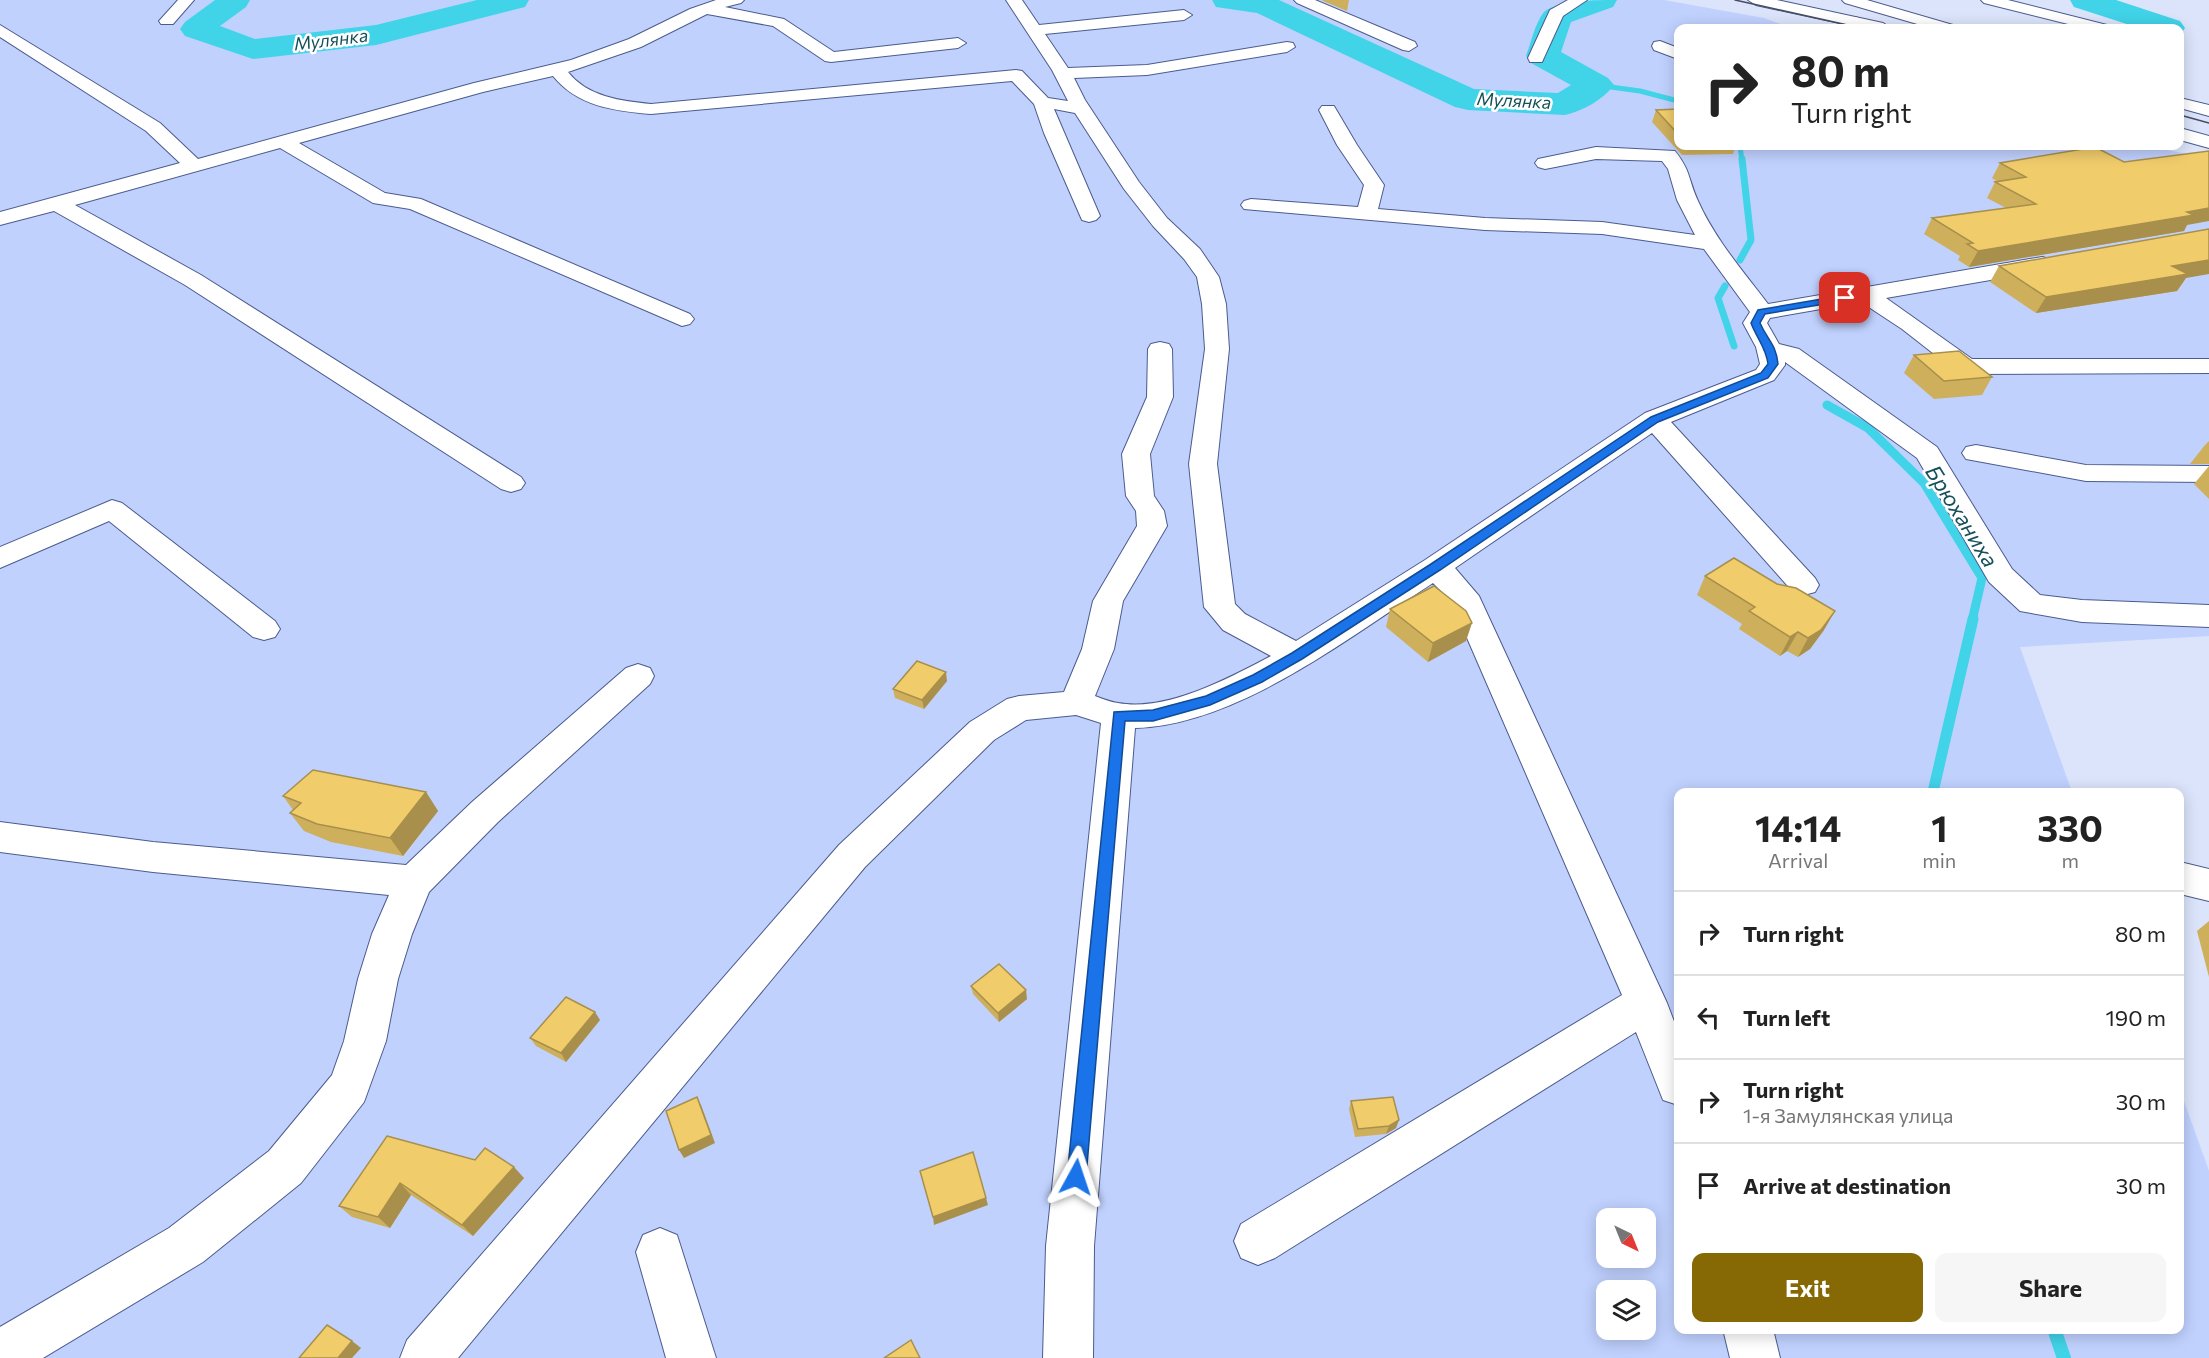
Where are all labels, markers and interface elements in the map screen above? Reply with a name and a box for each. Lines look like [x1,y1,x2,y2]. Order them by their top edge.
water label: Мулянка [293,24,369,54]
text: 80 m [1791,44,1890,96]
icon: right [1692,48,1770,126]
water label: Мулянка [1476,87,1552,113]
text: Turn right [1791,96,1911,129]
pin [1819,272,1870,323]
icon: arrive [1828,281,1861,314]
water label: Брюханиха [1920,460,2004,572]
text: 14:14 [1755,805,1841,849]
text: 1 [1931,805,1947,849]
text: 330 [2037,805,2103,849]
text: Arrival [1768,848,1828,872]
text: min [1922,848,1956,872]
text: m [2061,848,2079,872]
icon: right [1692,917,1725,950]
text: Turn right [1743,920,1844,947]
text: 80 m [2115,920,2166,947]
icon: left [1692,1001,1725,1034]
text: Turn left [1743,1004,1830,1031]
text: 190 m [2105,1004,2166,1031]
text: Turn right [1743,1076,1844,1103]
icon: right [1692,1085,1725,1118]
text: 30 m [2116,1088,2166,1115]
text: 1-я Замулянская улица [1743,1103,1953,1127]
position arrow [1044,1145,1108,1209]
icon: arrive [1692,1169,1725,1202]
text: Arrive at destination [1743,1172,1951,1199]
text: 30 m [2116,1172,2166,1199]
north arrow [1596,1208,1656,1268]
map controls [1596,1208,1656,1340]
button: Exit [1692,1253,1923,1322]
button: Share [1935,1253,2166,1322]
button: layers [1596,1280,1656,1340]

